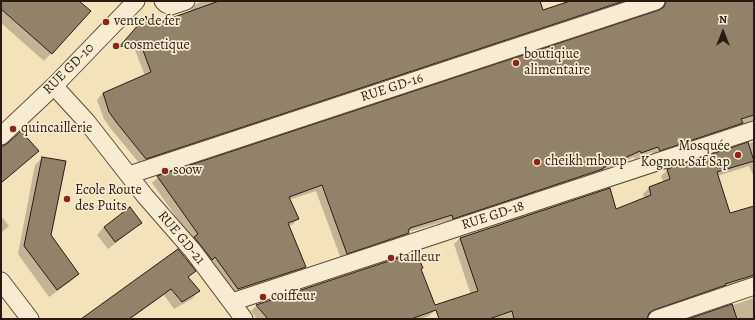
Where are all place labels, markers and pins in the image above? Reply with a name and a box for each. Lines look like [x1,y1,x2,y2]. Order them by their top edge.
place label: vente de fer [114,14,180,30]
marker: vente de fer [101,17,111,27]
place label: cosmetique [124,38,190,54]
marker: cosmetique [111,41,121,51]
place label: boutiqiue alimentaire [524,47,590,80]
marker: boutiqiue alimentaire [511,58,521,68]
place label: quincaillerie [21,121,92,137]
marker: quincaillerie [8,124,18,134]
place label: Mosquée Kognou Saf Sap [641,139,730,172]
marker: Mosquée Kognou Saf Sap [733,150,743,160]
place label: cheikh mboup [545,154,627,170]
marker: cheikh mboup [532,157,542,167]
place label: soow [173,163,202,179]
marker: soow [160,166,170,176]
place label: Ecole Route des Puits [75,183,142,216]
marker: Ecole Route des Puits [62,194,72,204]
place label: tailleur [399,250,440,266]
marker: tailleur [386,253,396,263]
place label: coiffeur [271,289,315,305]
marker: coiffeur [258,292,268,302]

